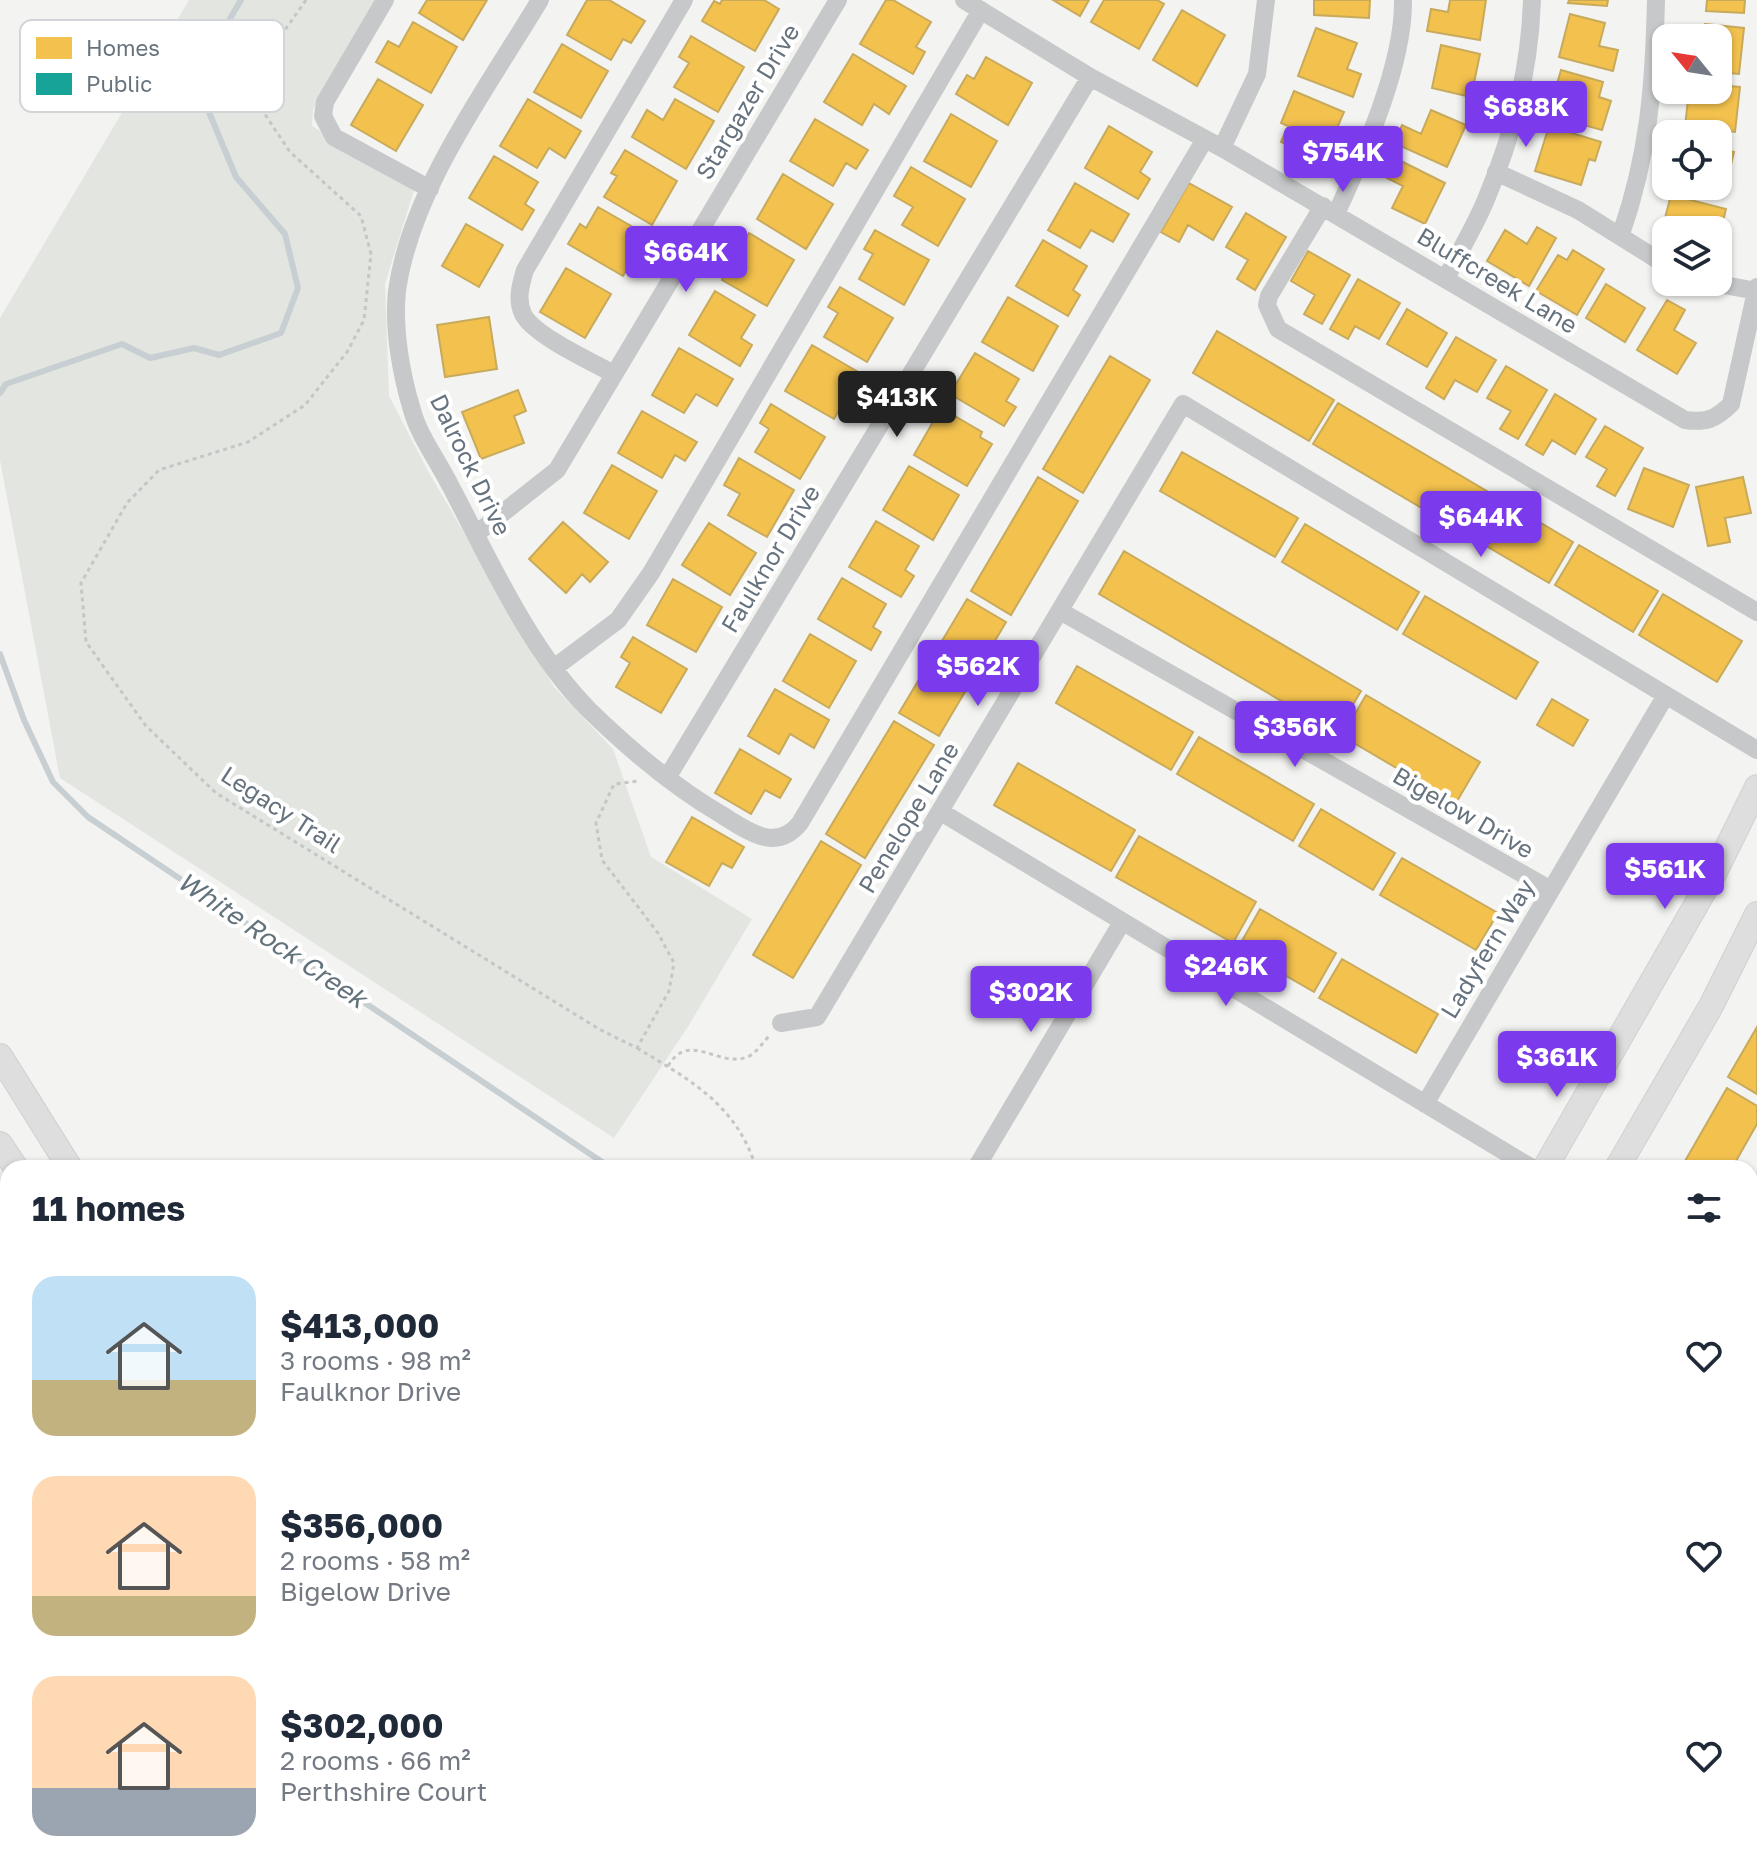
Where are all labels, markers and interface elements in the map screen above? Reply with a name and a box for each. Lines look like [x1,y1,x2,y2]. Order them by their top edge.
street label: Stargazer Drive [689,18,805,184]
legend [20,20,284,112]
north arrow [1652,24,1732,104]
map controls [1652,24,1732,296]
text: Homes [86,34,160,61]
text: Public [86,70,152,97]
pin: $688K [1470,81,1582,149]
text: $688K [1483,91,1569,122]
button: locate [1652,120,1732,200]
pin: $754K [1287,126,1399,194]
text: $754K [1302,136,1384,167]
button: layers [1652,216,1732,296]
street label: Bluffcreek Lane [1412,221,1583,339]
pin: $664K [630,226,742,294]
text: $664K [643,236,729,267]
pin: $413K [841,371,953,439]
text: $413K [856,381,938,412]
street label: Dalrock Drive [425,389,518,540]
street label: Faulknor Drive [714,479,825,637]
pin: $644K [1425,491,1537,559]
text: $644K [1438,501,1524,532]
pin: $562K [922,640,1034,708]
text: $562K [936,650,1020,681]
pin: $356K [1239,701,1351,769]
text: $356K [1253,711,1337,742]
street label: Penelope Lane [851,737,964,898]
street label: Legacy Trail [216,759,347,858]
street label: Bigelow Drive [1388,760,1539,864]
pin: $561K [1609,843,1721,911]
text: $561K [1624,853,1706,884]
water label: White Rock Creek [172,865,374,1015]
street label: Ladyfern Way [1434,873,1540,1023]
pin: $246K [1170,940,1282,1008]
text: $246K [1184,950,1268,981]
pin: $302K [975,966,1087,1034]
text: $302K [989,976,1073,1007]
pin: $361K [1501,1031,1613,1099]
text: $361K [1516,1041,1598,1072]
icon: filters [1682,1186,1726,1230]
text: 11 homes [32,1188,185,1228]
text: $413,000 [280,1305,439,1345]
icon: home [96,1308,192,1404]
icon: heart [1682,1334,1726,1378]
text: 3 rooms · 98 m² [280,1345,471,1376]
text: Faulknor Drive [280,1376,461,1407]
text: $356,000 [280,1505,443,1545]
icon: home [96,1508,192,1604]
icon: heart [1682,1534,1726,1578]
text: 2 rooms · 58 m² [280,1545,470,1576]
text: Bigelow Drive [280,1576,451,1607]
text: $302,000 [280,1705,444,1745]
icon: home [96,1708,192,1804]
icon: heart [1682,1734,1726,1778]
text: 2 rooms · 66 m² [280,1745,471,1776]
text: Perthshire Court [280,1776,487,1807]

